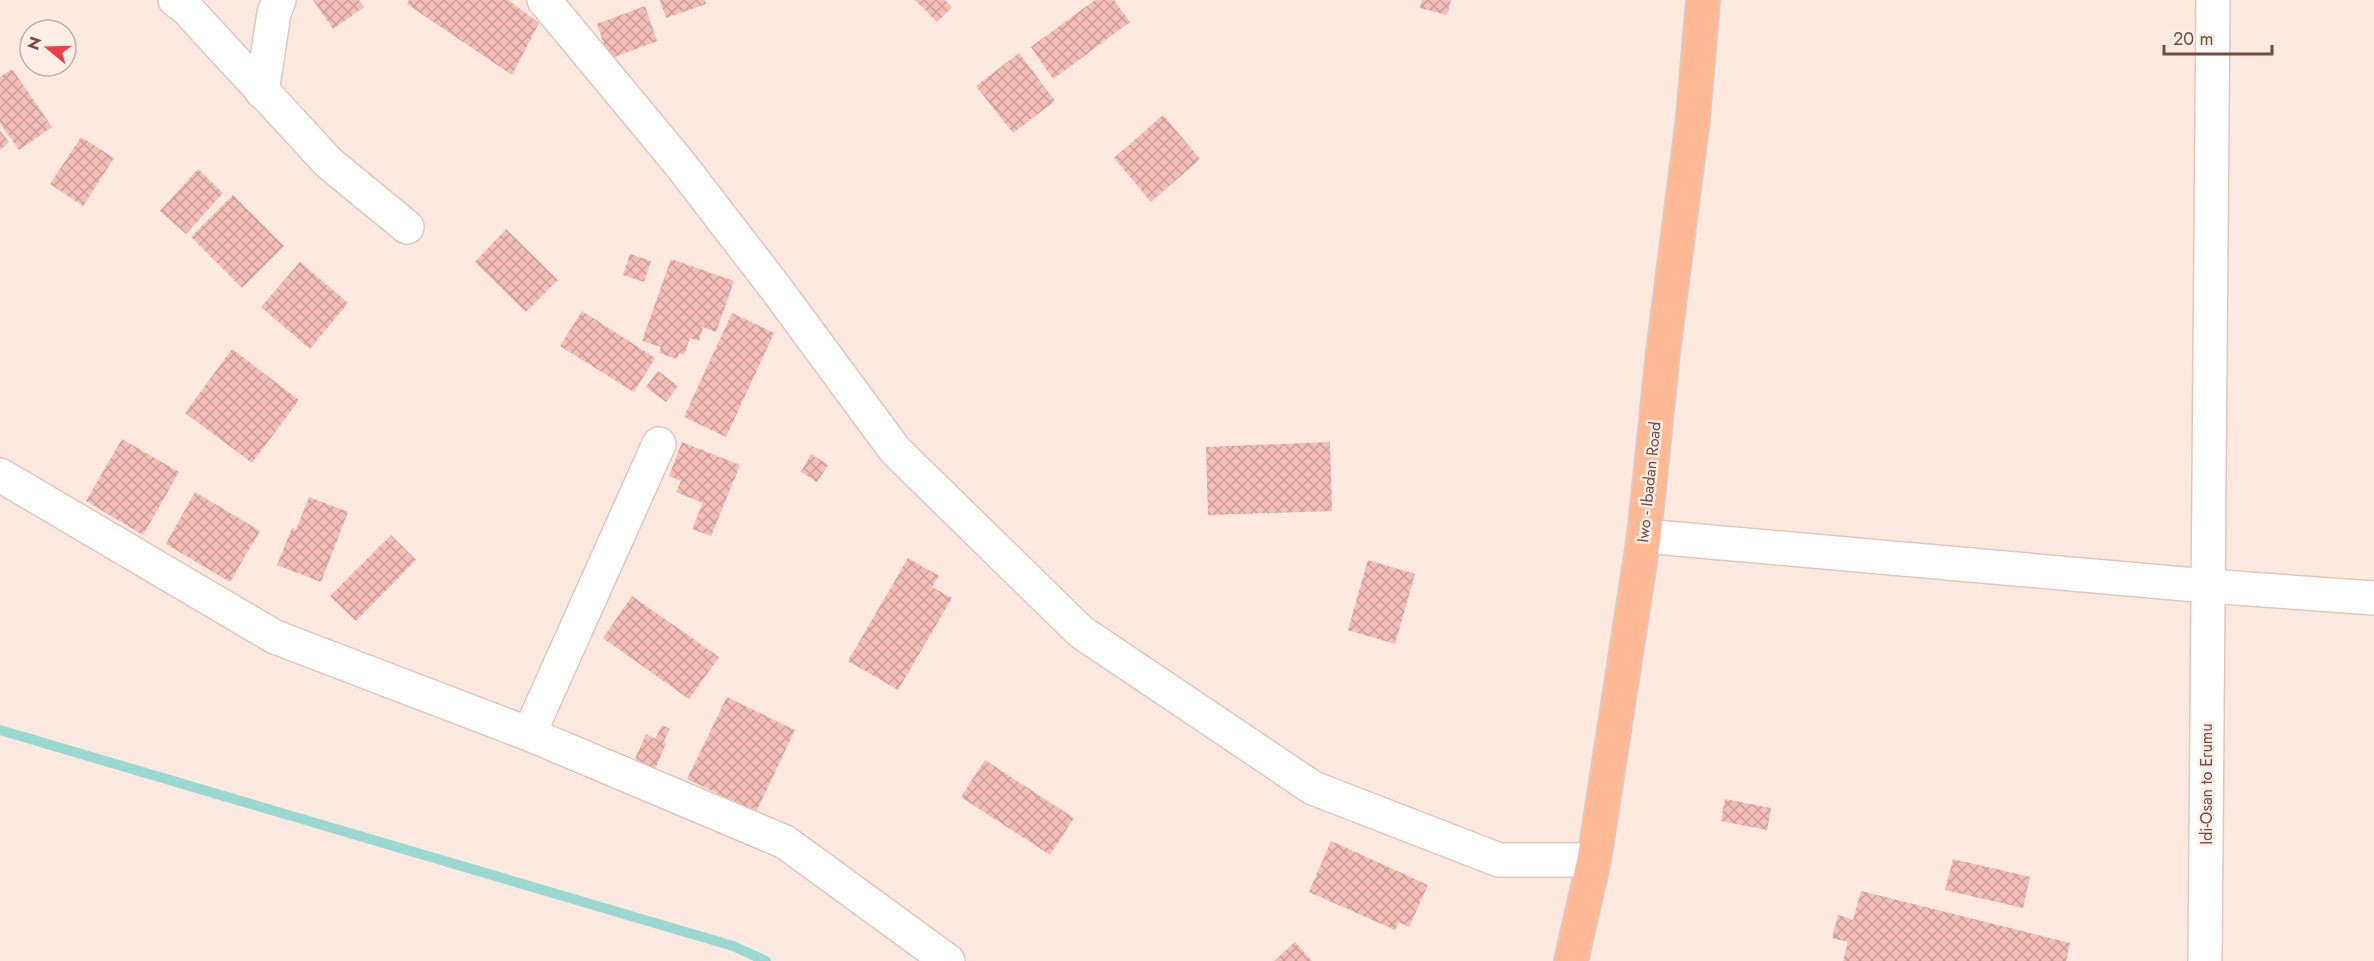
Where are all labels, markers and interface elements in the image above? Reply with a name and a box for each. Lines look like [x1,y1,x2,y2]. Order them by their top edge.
north arrow [18,18,78,78]
scale bar [2164,18,2272,56]
text: 20 m [2173,26,2213,52]
text: N [21,34,47,53]
street label: Iwo - Ibadan Road [1631,420,1667,544]
street label: Idi-Osan to Erumu [2195,723,2218,845]

